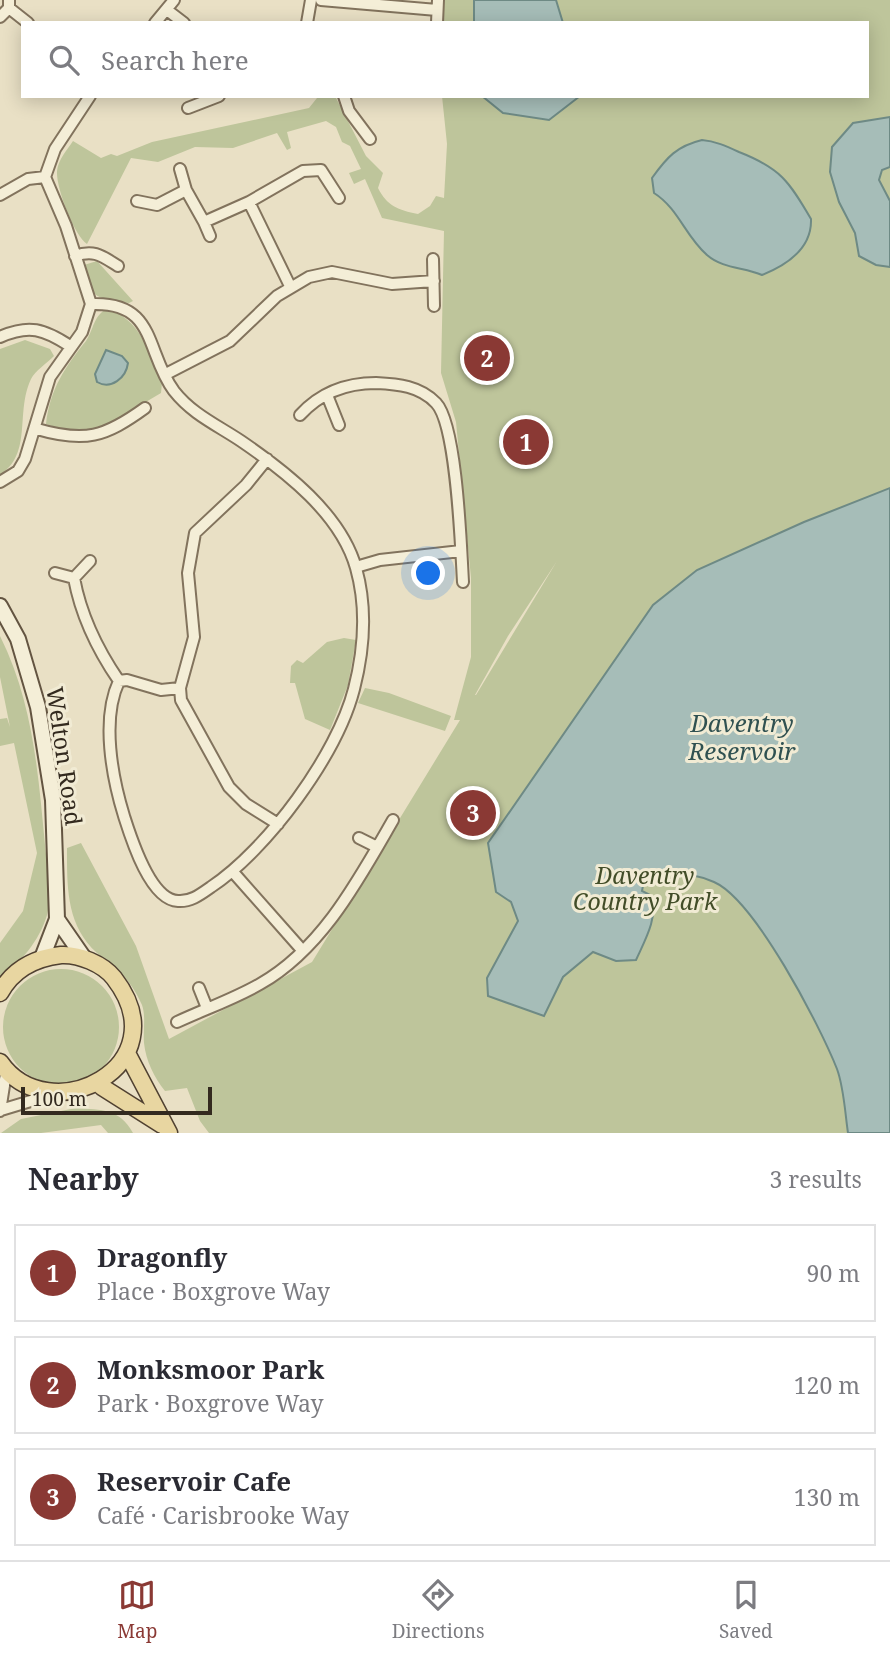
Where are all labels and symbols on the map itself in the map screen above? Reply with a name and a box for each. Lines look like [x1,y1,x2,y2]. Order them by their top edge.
pin: 2 [464,332,510,384]
pin: 1 [503,416,549,468]
your location [411,556,445,590]
street label: Welton Road [39,685,91,827]
water label: Daventry Reservoir [687,706,796,767]
pin: 3 [450,787,496,839]
park label: Daventry Country Park [573,859,718,917]
scale bar [21,1084,212,1116]

